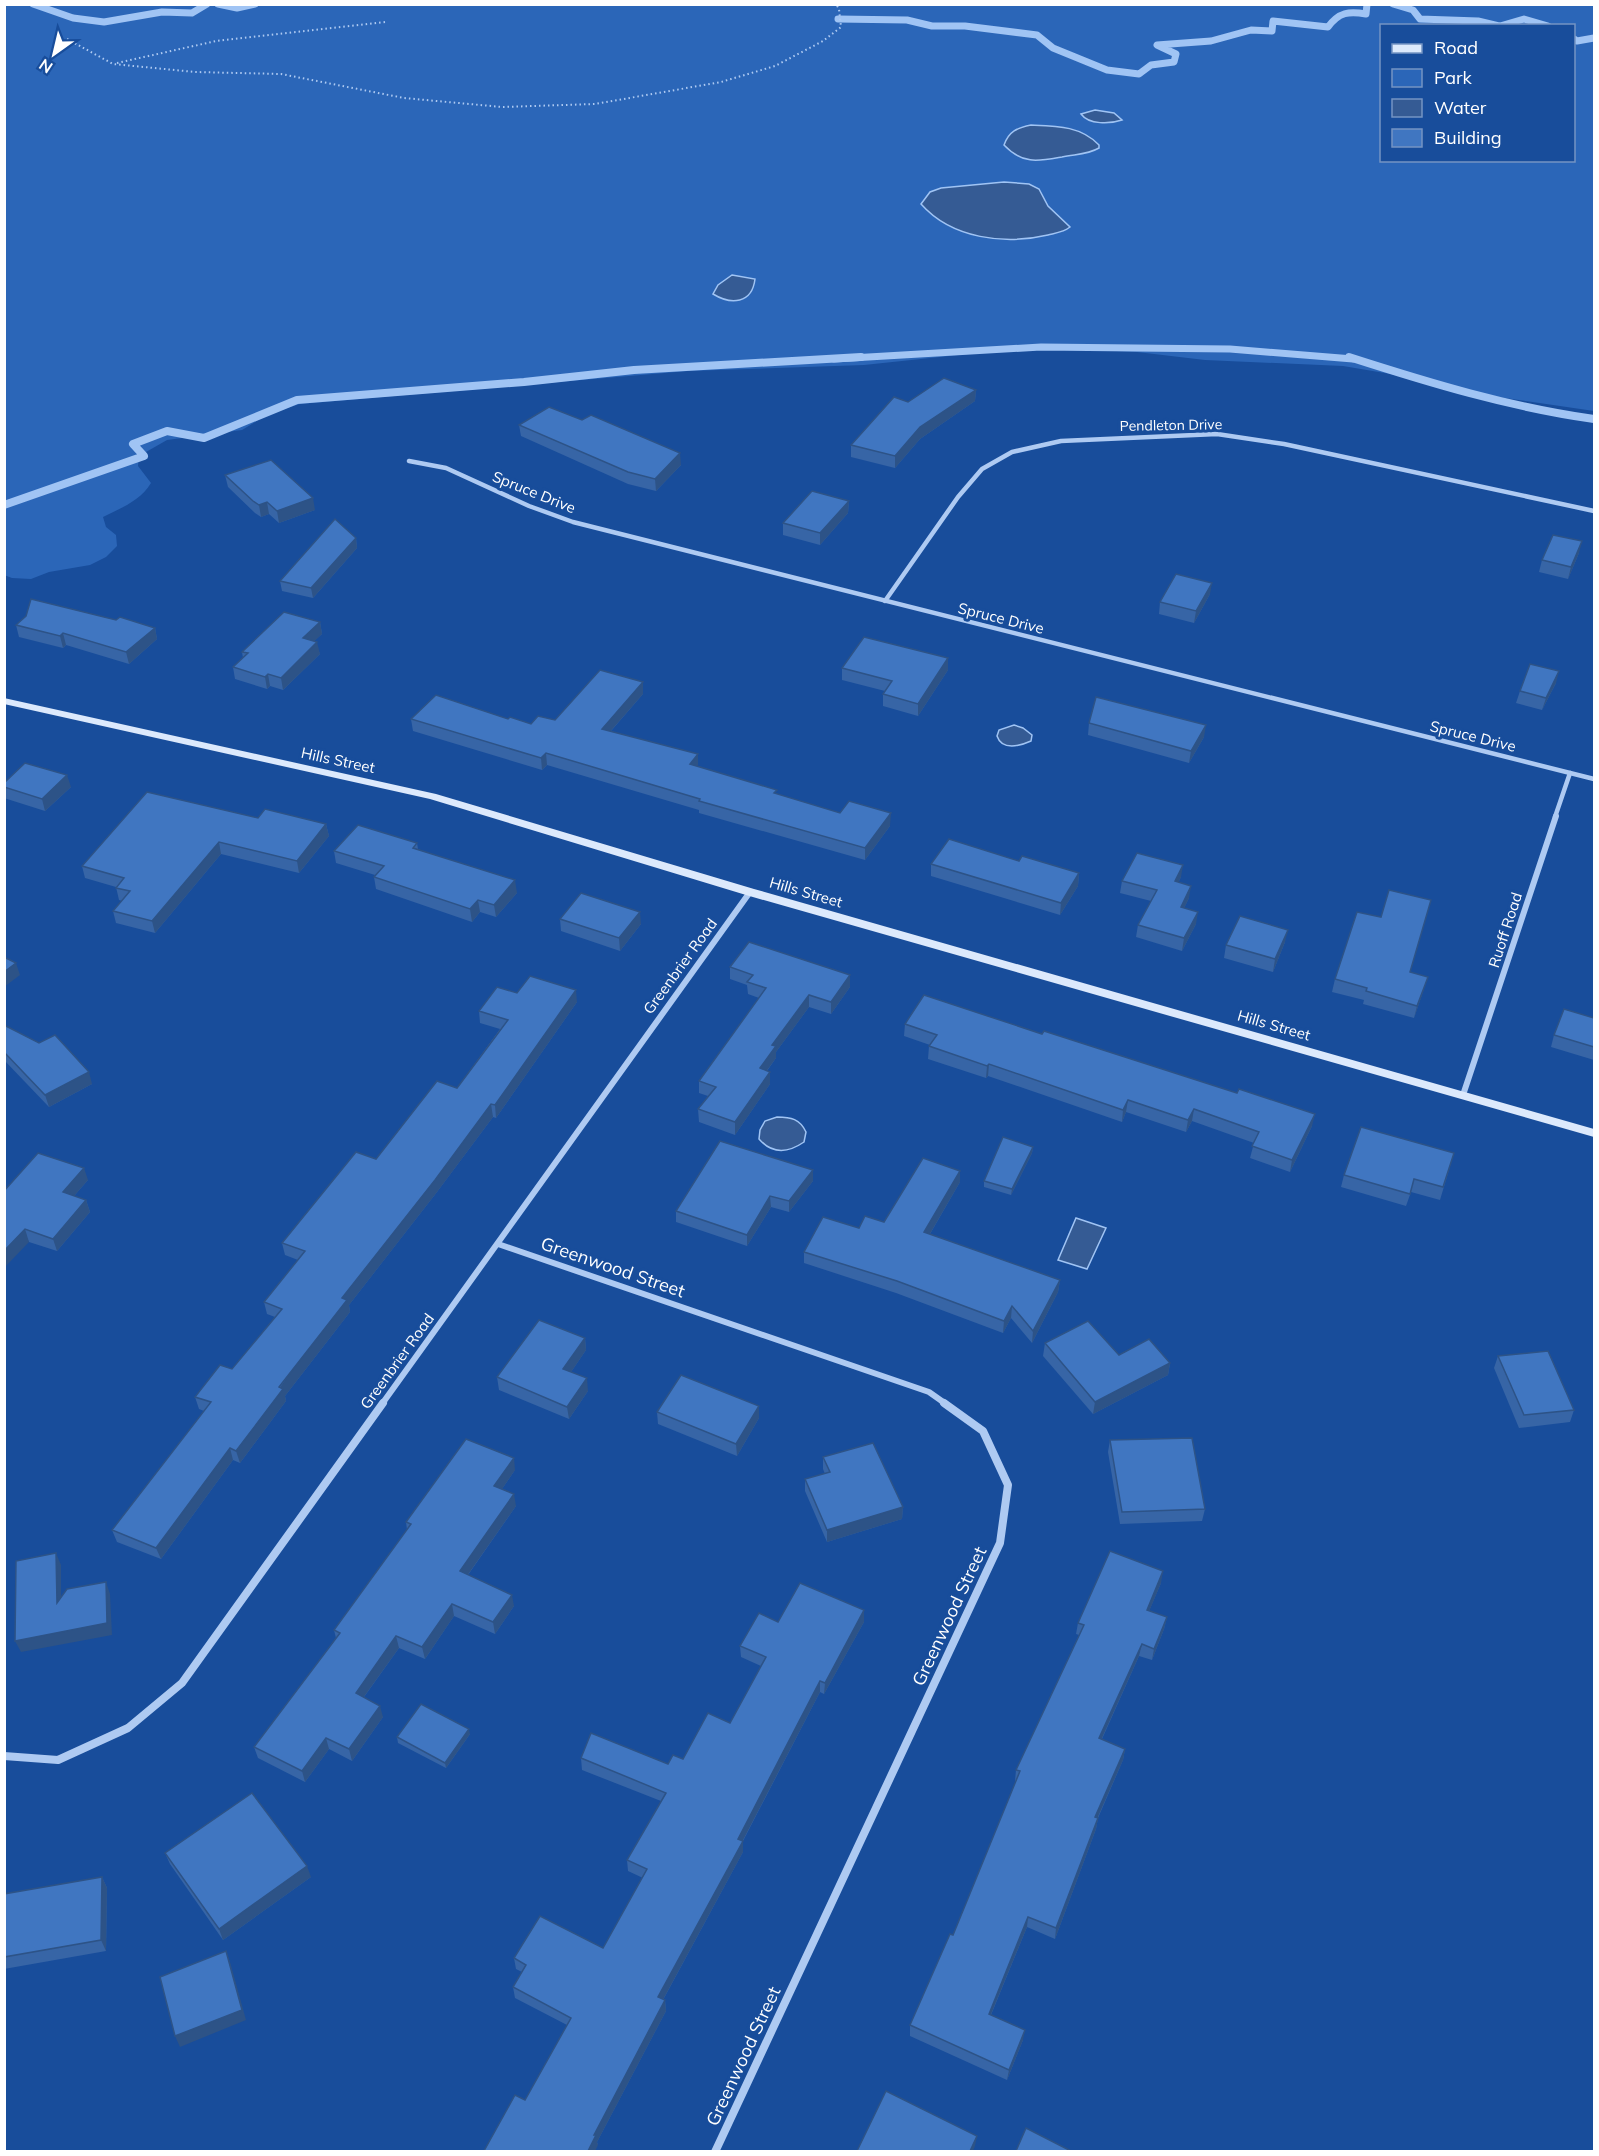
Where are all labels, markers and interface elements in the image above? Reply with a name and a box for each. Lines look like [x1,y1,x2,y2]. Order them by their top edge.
north arrow [24,24,84,84]
legend [1380,24,1575,162]
text: Road [1434,36,1478,59]
text: N [35,55,56,78]
text: Park [1434,66,1473,89]
text: Water [1434,96,1487,119]
text: Building [1434,126,1502,149]
street label: Pendleton Drive [1120,415,1222,435]
street label: Spruce Drive [490,467,578,517]
street label: Spruce Drive [956,598,1046,638]
street label: Spruce Drive [1428,716,1518,756]
street label: Hills Street [299,743,377,777]
street label: Hills Street [767,873,845,911]
street label: Ruoff Road [1484,890,1526,970]
street label: Greenbrier Road [639,914,721,1018]
street label: Hills Street [1235,1006,1313,1044]
street label: Greenwood Street [538,1232,688,1302]
street label: Greenbrier Road [356,1309,438,1413]
street label: Greenwood Street [907,1543,991,1689]
street label: Greenwood Street [701,1983,785,2129]

